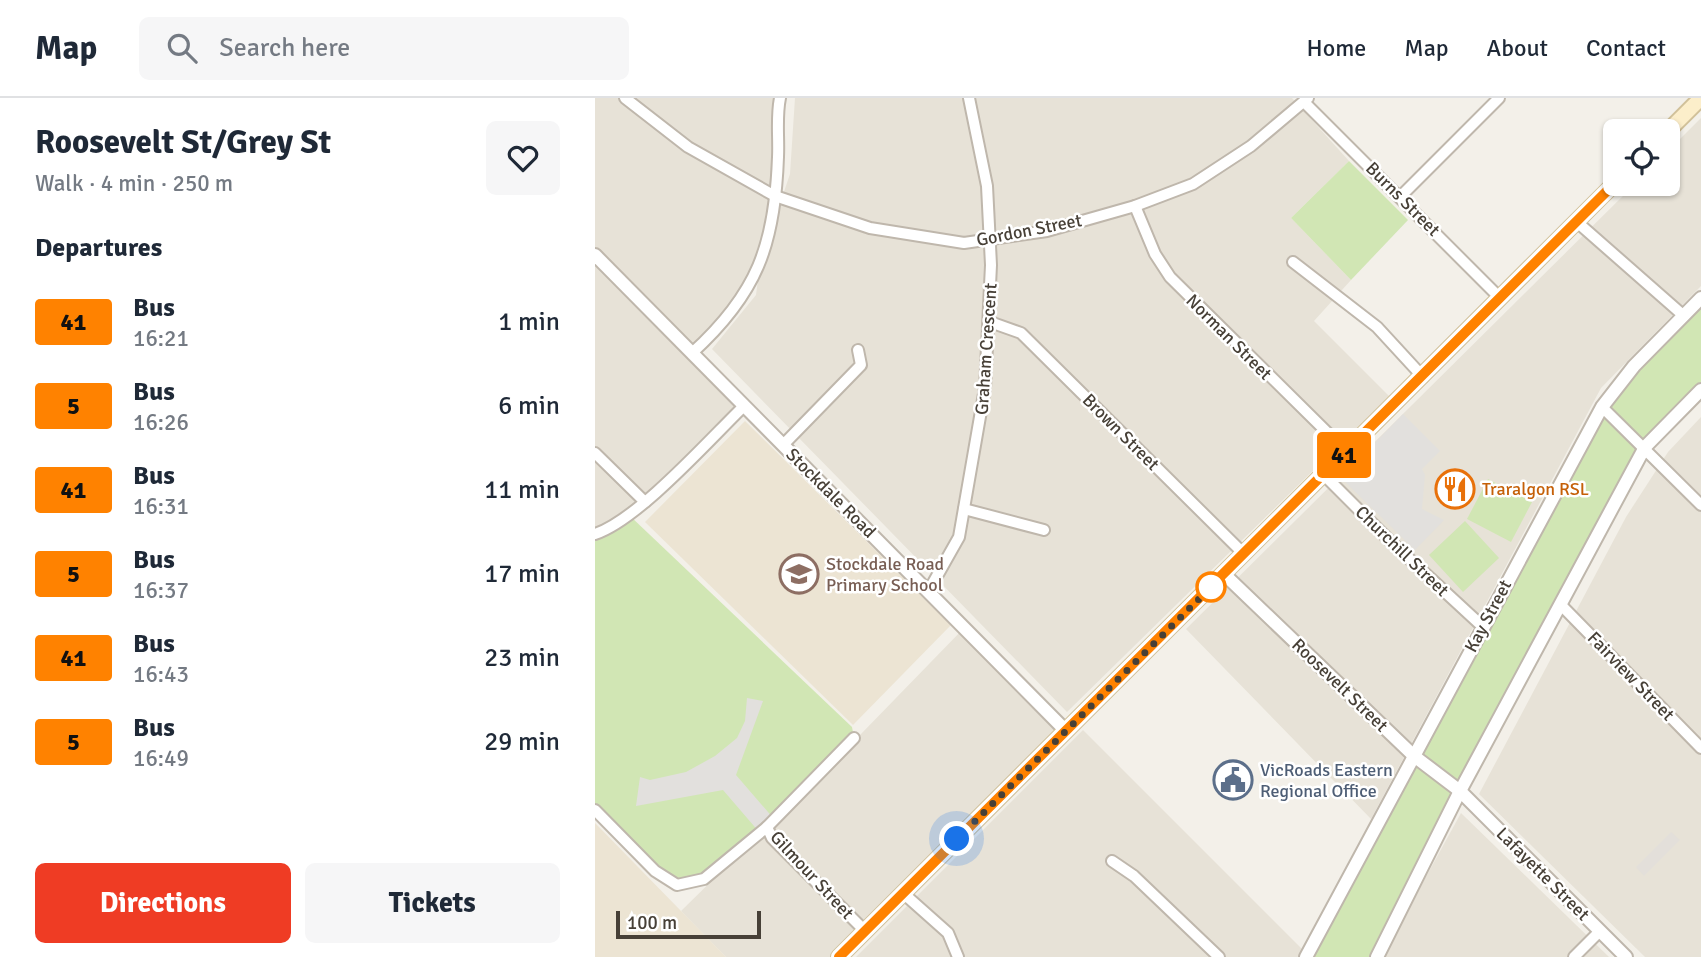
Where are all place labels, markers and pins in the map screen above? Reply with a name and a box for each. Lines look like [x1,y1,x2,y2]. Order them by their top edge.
restaurant icon: Traralgon RSL [1434,468,1476,510]
place label: Traralgon RSL [1482,478,1589,500]
school or university icon: Stockdale Road Primary School [778,553,820,595]
place label: Stockdale Road Primary School [826,553,944,596]
unlabelled marker [1196,572,1226,602]
public building icon: VicRoads Eastern Regional Office [1212,759,1254,801]
place label: VicRoads Eastern Regional Office [1260,759,1393,802]

